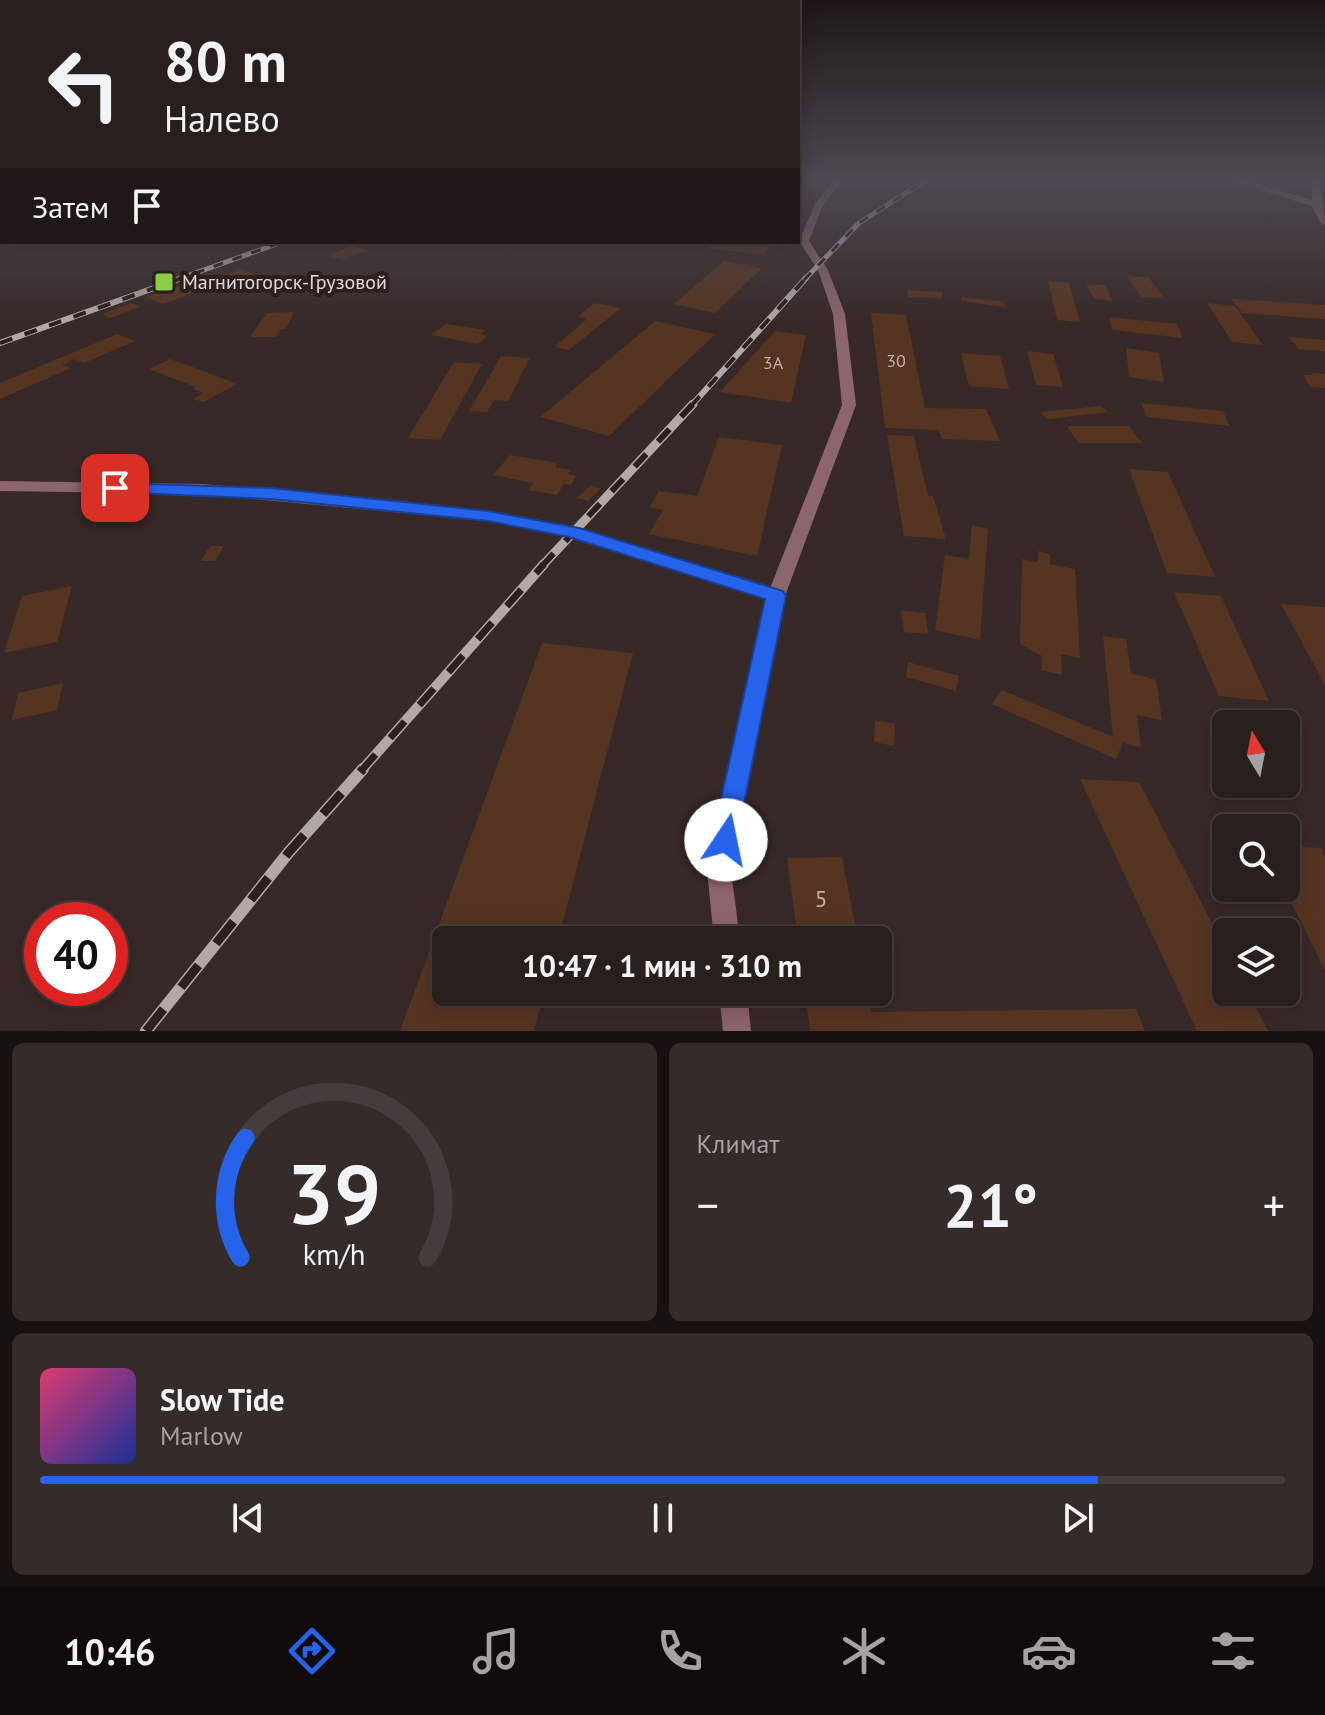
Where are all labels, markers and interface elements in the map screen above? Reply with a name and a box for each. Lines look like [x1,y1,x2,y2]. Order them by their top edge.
text: 80 m [164,25,287,97]
icon: left [32,32,136,136]
text: Налево [164,95,280,142]
icon: arrive [125,184,169,228]
text: Затем [32,187,109,226]
place label: Магнитогорск-Грузовой [182,269,387,295]
marker: Магнитогорск-Грузовой [153,271,175,293]
house number: 30 [886,349,906,372]
house number: 3А [763,351,784,374]
pin [81,454,149,522]
icon: arrive [93,466,137,510]
north arrow [1212,710,1300,798]
map controls [1212,710,1300,1006]
position arrow [684,798,768,882]
button: search [1212,814,1300,902]
house number: 5 [814,883,828,914]
speed limit sign: 40 [24,902,128,1006]
button: layers [1212,918,1300,1006]
text: 10:47 · 1 мин · 310 m [522,946,802,985]
text: Климат [697,1127,780,1160]
text: 39 [287,1139,381,1247]
text: 21° [944,1166,1038,1244]
text: − [697,1176,719,1233]
text: + [1263,1176,1285,1233]
text: km/h [303,1236,366,1273]
text: Slow Tide [160,1380,285,1419]
text: Marlow [160,1419,243,1452]
icon: previous [226,1496,270,1540]
icon: pause [641,1496,685,1540]
icon: next [1056,1496,1100,1540]
icon: directions [284,1623,340,1679]
icon: music [468,1623,524,1679]
icon: phone [652,1623,708,1679]
icon: climate [836,1623,892,1679]
icon: car [1021,1623,1077,1679]
icon: filters [1205,1623,1261,1679]
text: 10:46 [64,1628,155,1675]

